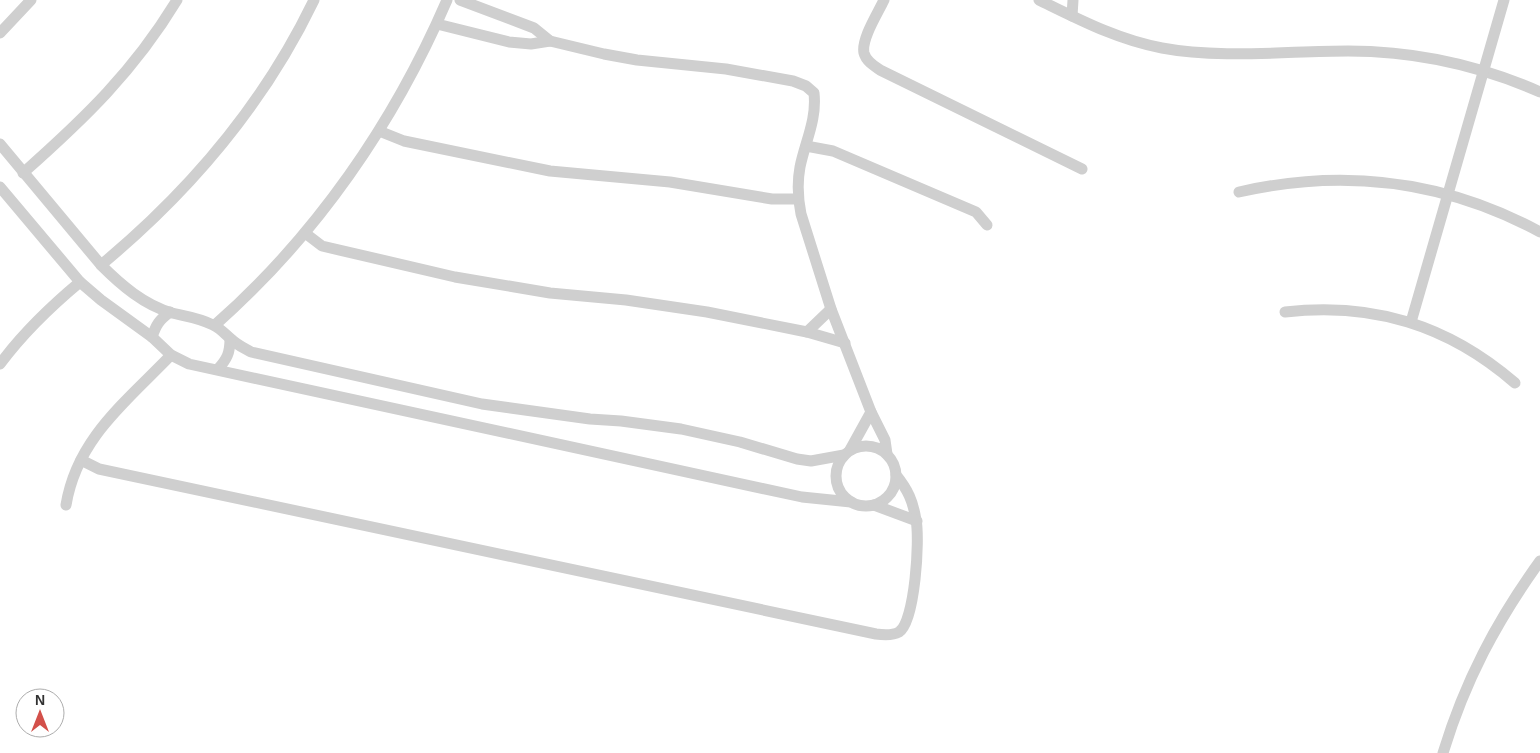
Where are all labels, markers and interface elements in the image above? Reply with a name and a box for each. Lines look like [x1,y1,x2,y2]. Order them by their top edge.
north arrow [15,688,65,738]
text: N [35,692,45,708]

